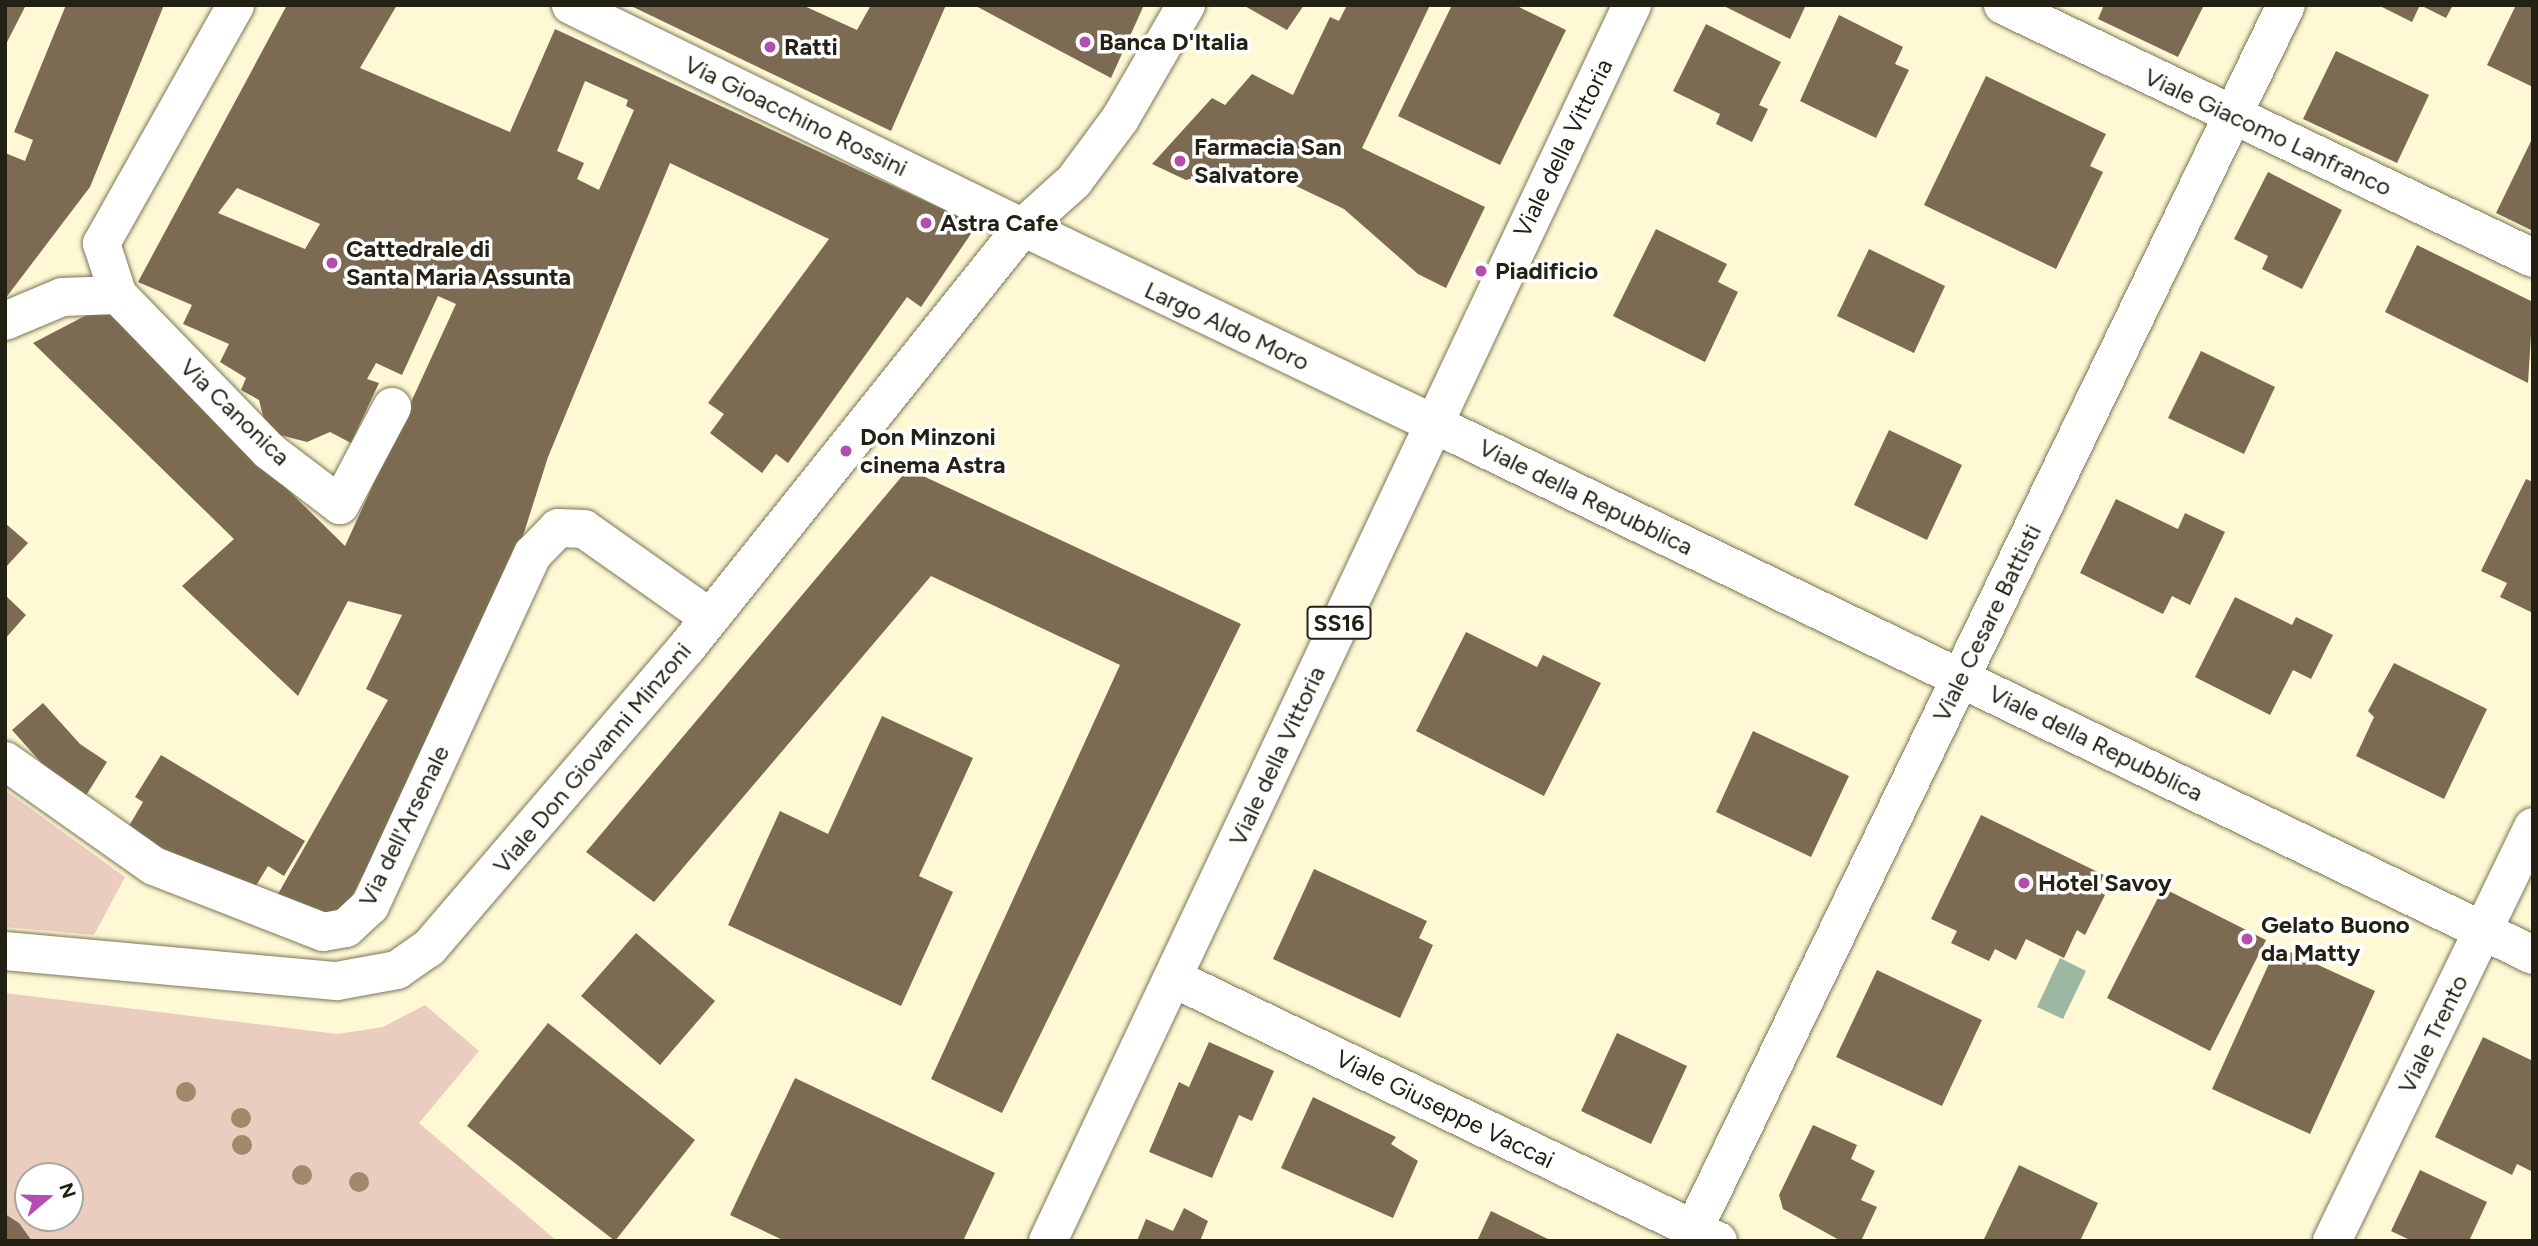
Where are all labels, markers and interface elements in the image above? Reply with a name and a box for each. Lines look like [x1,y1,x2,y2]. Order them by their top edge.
place label: Banca D'Italia [1099,28,1249,56]
place label: Ratti [784,33,838,61]
marker: Banca D'Italia [1077,34,1093,50]
marker: Ratti [762,39,778,55]
street label: Via Gioacchino Rossini [680,50,912,182]
street label: Viale della Vittoria [1507,54,1619,242]
street label: Viale Giacomo Lanfranco [2140,62,2396,202]
place label: Farmacia San Salvatore [1194,133,1342,189]
marker: Farmacia San Salvatore [1172,153,1188,169]
place label: Astra Cafe [940,209,1058,237]
marker: Astra Cafe [918,215,934,231]
place label: Cattedrale di Santa Maria Assunta [346,235,571,291]
marker: Cattedrale di Santa Maria Assunta [324,255,340,271]
place label: Piadificio [1495,257,1598,285]
marker: Piadificio [1473,263,1489,279]
street label: Largo Aldo Moro [1140,275,1314,377]
street label: Via Canonica [174,353,296,471]
place label: Don Minzoni cinema Astra [860,423,1006,479]
street label: Viale della Repubblica [1474,433,1698,561]
marker: Don Minzoni cinema Astra [838,443,854,459]
street label: Viale Cesare Battisti [1927,520,2047,726]
road number: SS16 [1306,604,1372,642]
street label: Viale Don Giovanni Minzoni [487,637,697,879]
street label: Viale della Vittoria [1223,662,1331,850]
street label: Viale della Repubblica [1984,679,2208,807]
street label: Via dell'Arsenale [353,741,455,911]
place label: Hotel Savoy [2038,869,2172,897]
marker: Hotel Savoy [2016,875,2032,891]
place label: Gelato Buono da Matty [2261,911,2410,967]
marker: Gelato Buono da Matty [2239,931,2255,947]
street label: Viale Trento [2392,970,2474,1098]
street label: Viale Giuseppe Vaccai [1331,1044,1559,1174]
north arrow [14,1162,84,1232]
text: N [54,1180,81,1201]

